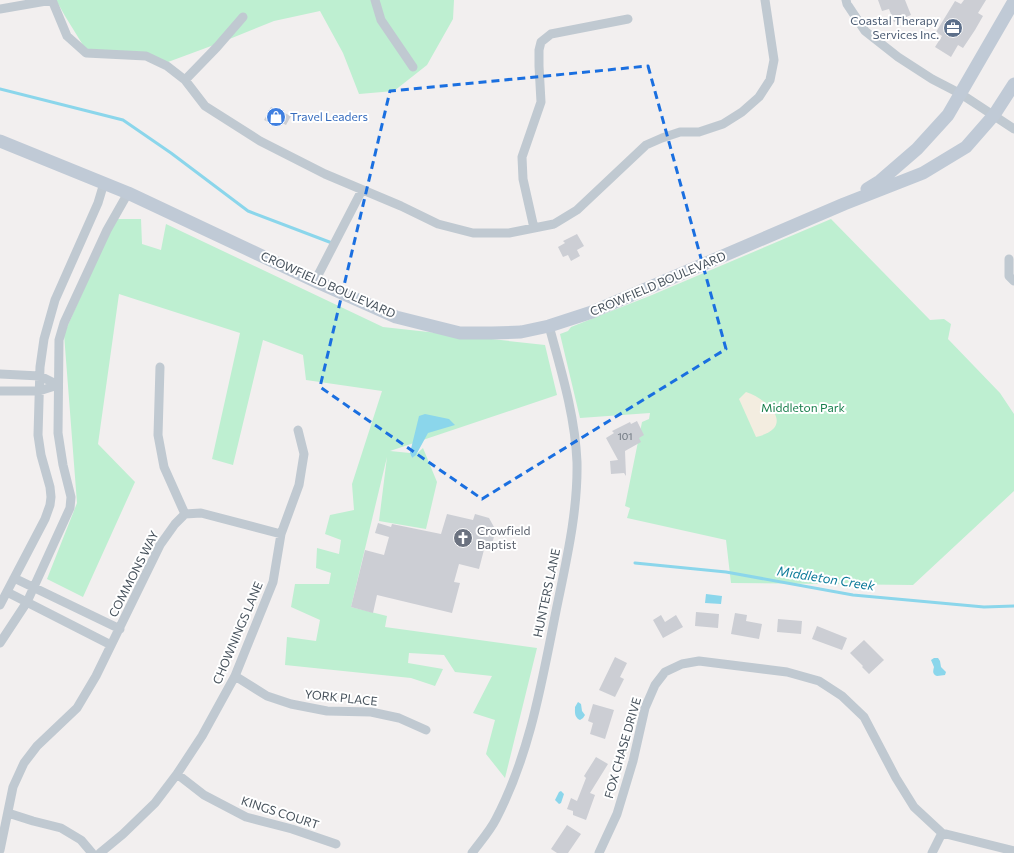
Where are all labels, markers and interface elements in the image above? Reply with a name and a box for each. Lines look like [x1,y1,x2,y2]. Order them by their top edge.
place label: Coastal Therapy Services Inc. [850,13,939,41]
office icon: Coastal Therapy Services Inc. [942,17,964,39]
shop icon: Travel Leaders [265,106,287,128]
place label: Travel Leaders [290,109,368,123]
street label: CROWFIELD BOULEVARD [259,248,398,320]
street label: CROWFIELD BOULEVARD [588,248,728,318]
park label: Middleton Park [761,400,845,414]
house number: 101 [617,430,633,442]
place label: Crowfield Baptist [477,523,531,551]
church icon: Crowfield Baptist [452,527,474,549]
street label: COMMONS WAY [105,528,161,619]
street label: HUNTERS LANE [530,547,562,638]
water label: Middleton Creek [776,562,877,594]
street label: CHOWNINGS LANE [209,579,265,686]
street label: YORK PLACE [304,686,378,708]
street label: FOX CHASE DRIVE [601,696,643,800]
street label: KINGS COURT [240,793,321,831]

